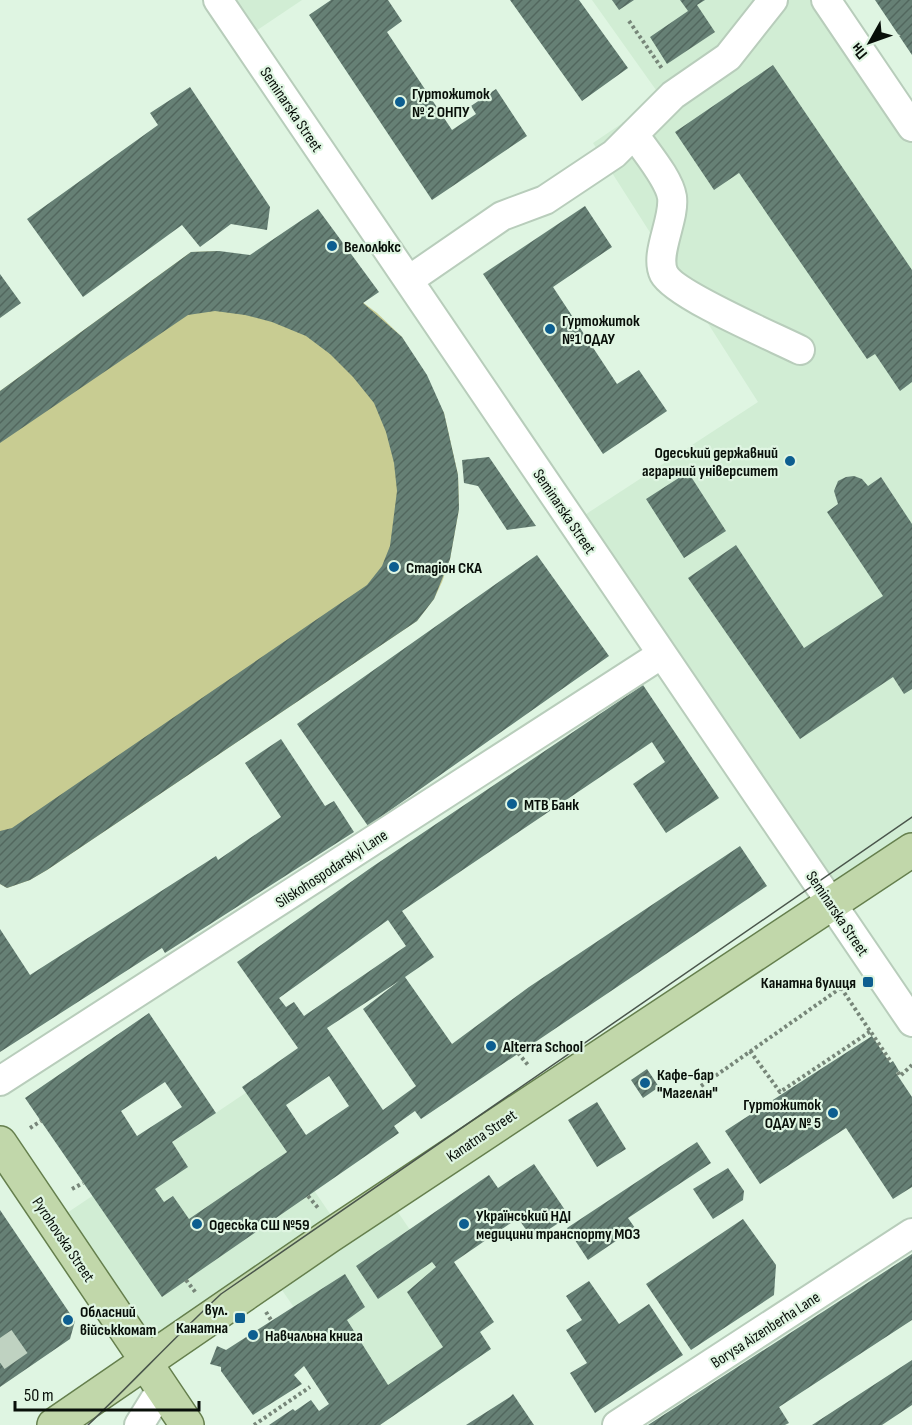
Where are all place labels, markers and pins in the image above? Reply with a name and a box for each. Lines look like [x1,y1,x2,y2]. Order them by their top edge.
place label: Гуртожиток № 2 ОНПУ [412,85,490,122]
marker: Гуртожиток № 2 ОНПУ [393,95,407,109]
place label: Велолюкс [344,238,401,257]
marker: Велолюкс [325,239,339,253]
place label: Гуртожиток №1 ОДАУ [562,312,640,349]
marker: Гуртожиток №1 ОДАУ [543,322,557,336]
place label: Одеський державний аграрний університет [642,444,778,481]
marker: Одеський державний аграрний університет [783,454,797,468]
place label: Стадіон СКА [406,559,482,578]
marker: Стадіон СКА [387,560,401,574]
place label: МТВ Банк [524,796,579,815]
marker: МТВ Банк [505,797,519,811]
place label: Канатна вулиця [761,974,856,993]
marker: Канатна вулиця [861,975,875,989]
place label: Alterra School [502,1038,583,1057]
marker: Alterra School [484,1039,498,1053]
place label: Кафе-бар "Магелан" [657,1066,718,1103]
marker: Кафе-бар "Магелан" [638,1076,652,1090]
place label: Гуртожиток ОДАУ № 5 [743,1096,821,1133]
marker: Гуртожиток ОДАУ № 5 [826,1106,840,1120]
place label: Український НДІ медицини транспорту МОЗ [476,1207,640,1244]
place label: Одеська CШ №59 [209,1216,310,1235]
marker: Одеська CШ №59 [190,1217,204,1231]
marker: Український НДІ медицини транспорту МОЗ [457,1217,471,1231]
place label: вул. Канатна [176,1301,228,1338]
place label: Обласний військкомат [80,1303,156,1340]
marker: вул. Канатна [233,1311,247,1325]
marker: Обласний військкомат [61,1313,75,1327]
place label: Навчальна книга [265,1327,363,1346]
marker: Навчальна книга [246,1328,260,1342]

